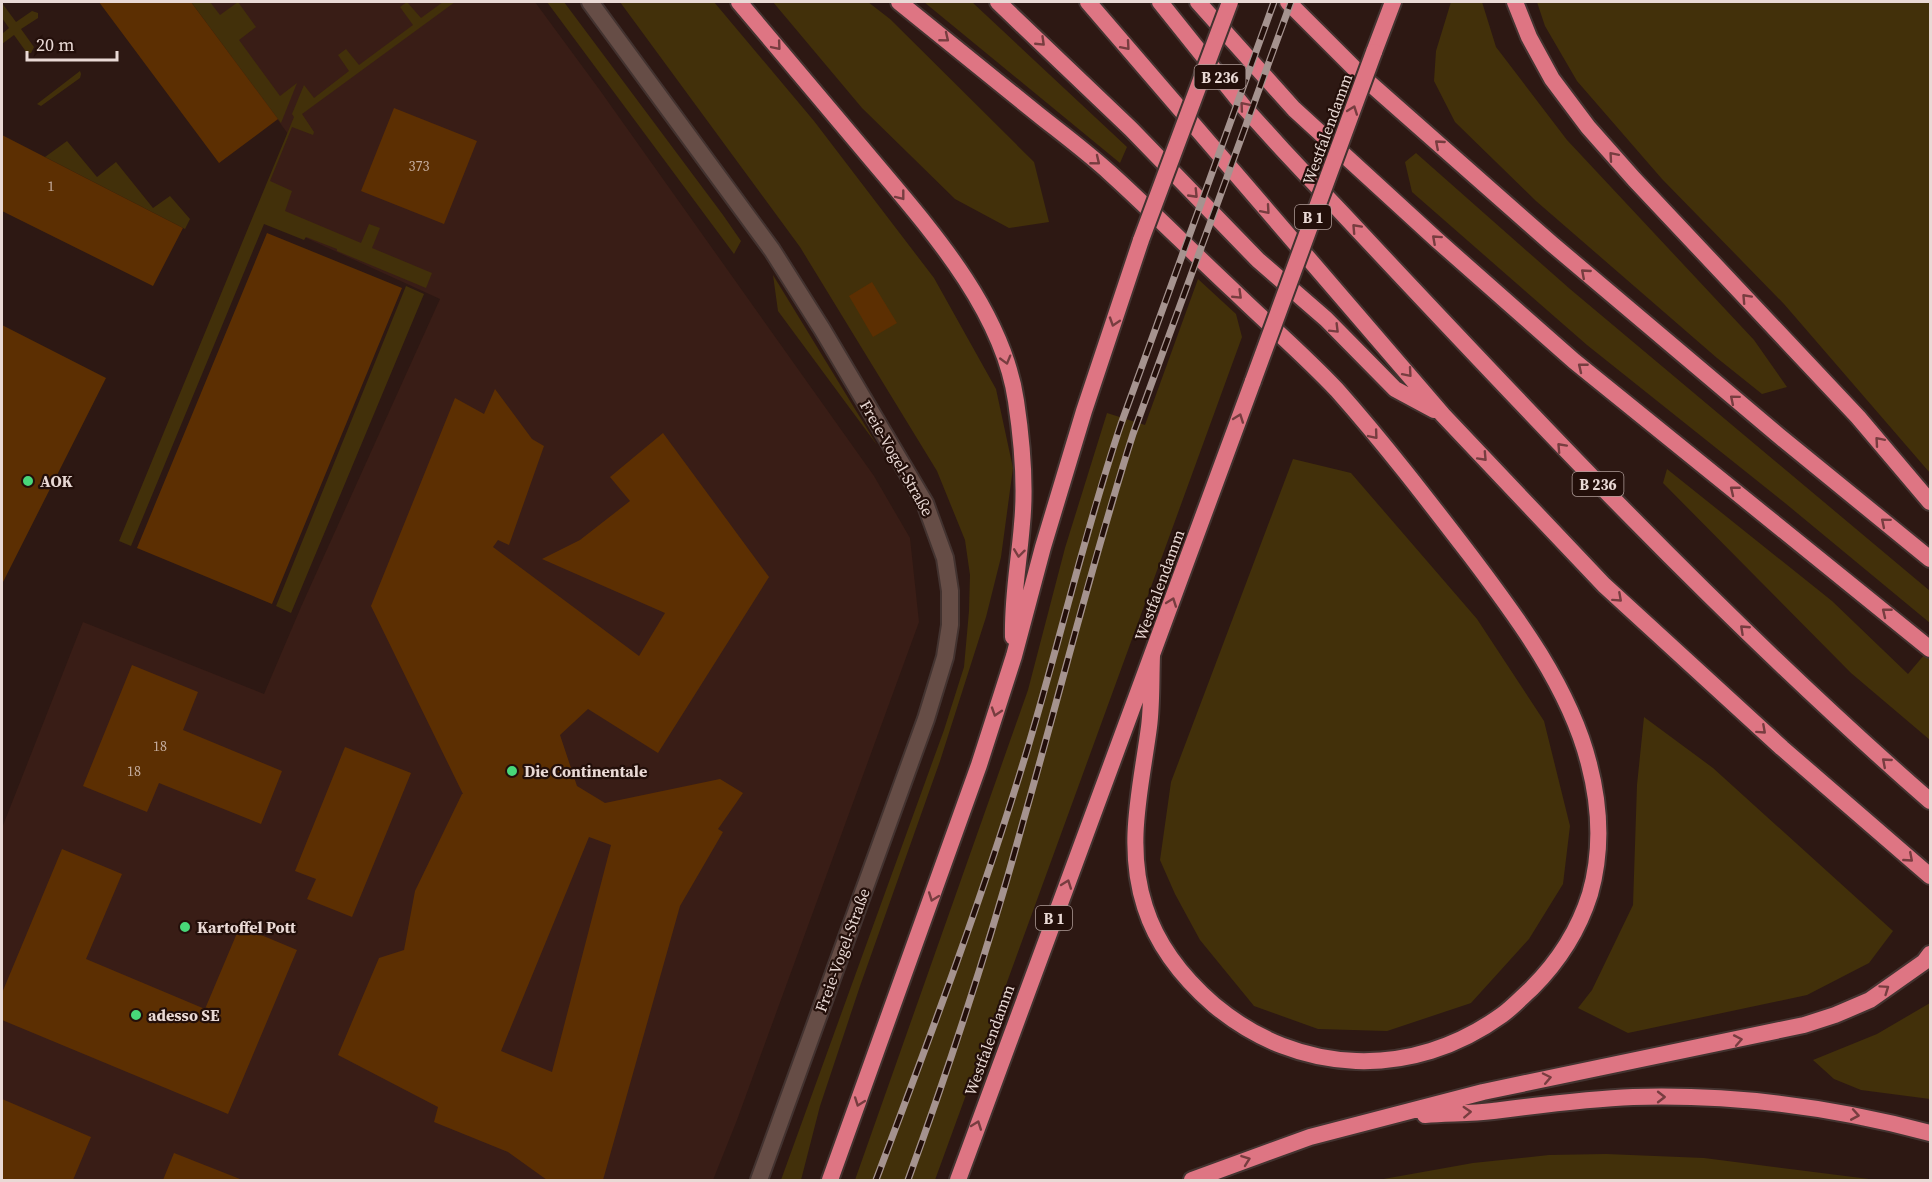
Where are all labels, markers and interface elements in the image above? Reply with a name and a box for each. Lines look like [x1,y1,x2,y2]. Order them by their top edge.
scale bar [27,24,117,62]
one-way arrow [938,31,949,42]
text: 20 m [36,32,74,57]
one-way arrow [1034,35,1044,46]
one-way arrow [769,39,780,50]
one-way arrow [1119,39,1130,50]
road number: B 236 [1194,65,1246,89]
street label: Westfalendamm [1297,70,1357,188]
one-way arrow [1240,102,1251,113]
one-way arrow [1346,105,1358,116]
one-way arrow [1435,140,1446,151]
one-way arrow [1609,152,1620,162]
one-way arrow [1089,154,1100,165]
house number: 373 [409,156,430,176]
house number: 1 [48,176,55,196]
one-way arrow [1187,187,1198,197]
one-way arrow [894,190,905,201]
one-way arrow [1259,203,1270,214]
road number: B 1 [1295,205,1331,229]
one-way arrow [1352,224,1363,235]
one-way arrow [1432,235,1443,246]
one-way arrow [1581,269,1592,280]
one-way arrow [1231,288,1241,299]
one-way arrow [1742,295,1753,305]
one-way arrow [1108,316,1121,327]
one-way arrow [1328,322,1339,332]
one-way arrow [999,354,1011,365]
one-way arrow [1578,364,1589,375]
one-way arrow [1400,367,1411,378]
one-way arrow [1730,395,1741,406]
street label: Freie-Vogel-Straße [855,396,939,520]
one-way arrow [1232,414,1245,424]
one-way arrow [1366,428,1377,439]
one-way arrow [1875,437,1886,448]
one-way arrow [1558,443,1569,454]
one-way arrow [1476,450,1487,461]
place label: AOK [40,470,73,492]
road number: B 236 [1572,472,1624,496]
marker: AOK [21,474,35,488]
one-way arrow [1730,486,1741,497]
one-way arrow [1881,518,1892,529]
street label: Westfalendamm [1129,526,1189,644]
one-way arrow [1013,548,1025,557]
one-way arrow [1612,591,1622,602]
one-way arrow [1165,597,1178,607]
one-way arrow [1882,608,1893,619]
one-way arrow [1741,625,1751,636]
one-way arrow [991,706,1003,717]
one-way arrow [1755,722,1766,733]
house number: 18 [153,736,167,756]
one-way arrow [1882,758,1893,769]
place label: Die Continentale [524,760,647,782]
house number: 18 [127,761,141,781]
marker: Die Continentale [505,764,519,778]
one-way arrow [1902,850,1913,861]
one-way arrow [1060,879,1073,889]
street label: Freie-Vogel-Straße [809,885,875,1015]
one-way arrow [928,891,941,902]
road number: B 1 [1036,906,1072,930]
place label: Kartoffel Pott [197,916,296,938]
marker: Kartoffel Pott [178,920,192,934]
street label: Westfalendamm [959,981,1019,1099]
one-way arrow [1879,985,1890,996]
place label: adesso SE [148,1004,220,1026]
marker: adesso SE [129,1008,143,1022]
one-way arrow [1733,1034,1743,1047]
one-way arrow [1541,1073,1551,1086]
one-way arrow [1657,1091,1666,1103]
one-way arrow [853,1096,866,1107]
one-way arrow [1463,1106,1472,1119]
one-way arrow [1850,1108,1860,1121]
one-way arrow [970,1120,982,1131]
one-way arrow [1240,1155,1251,1167]

